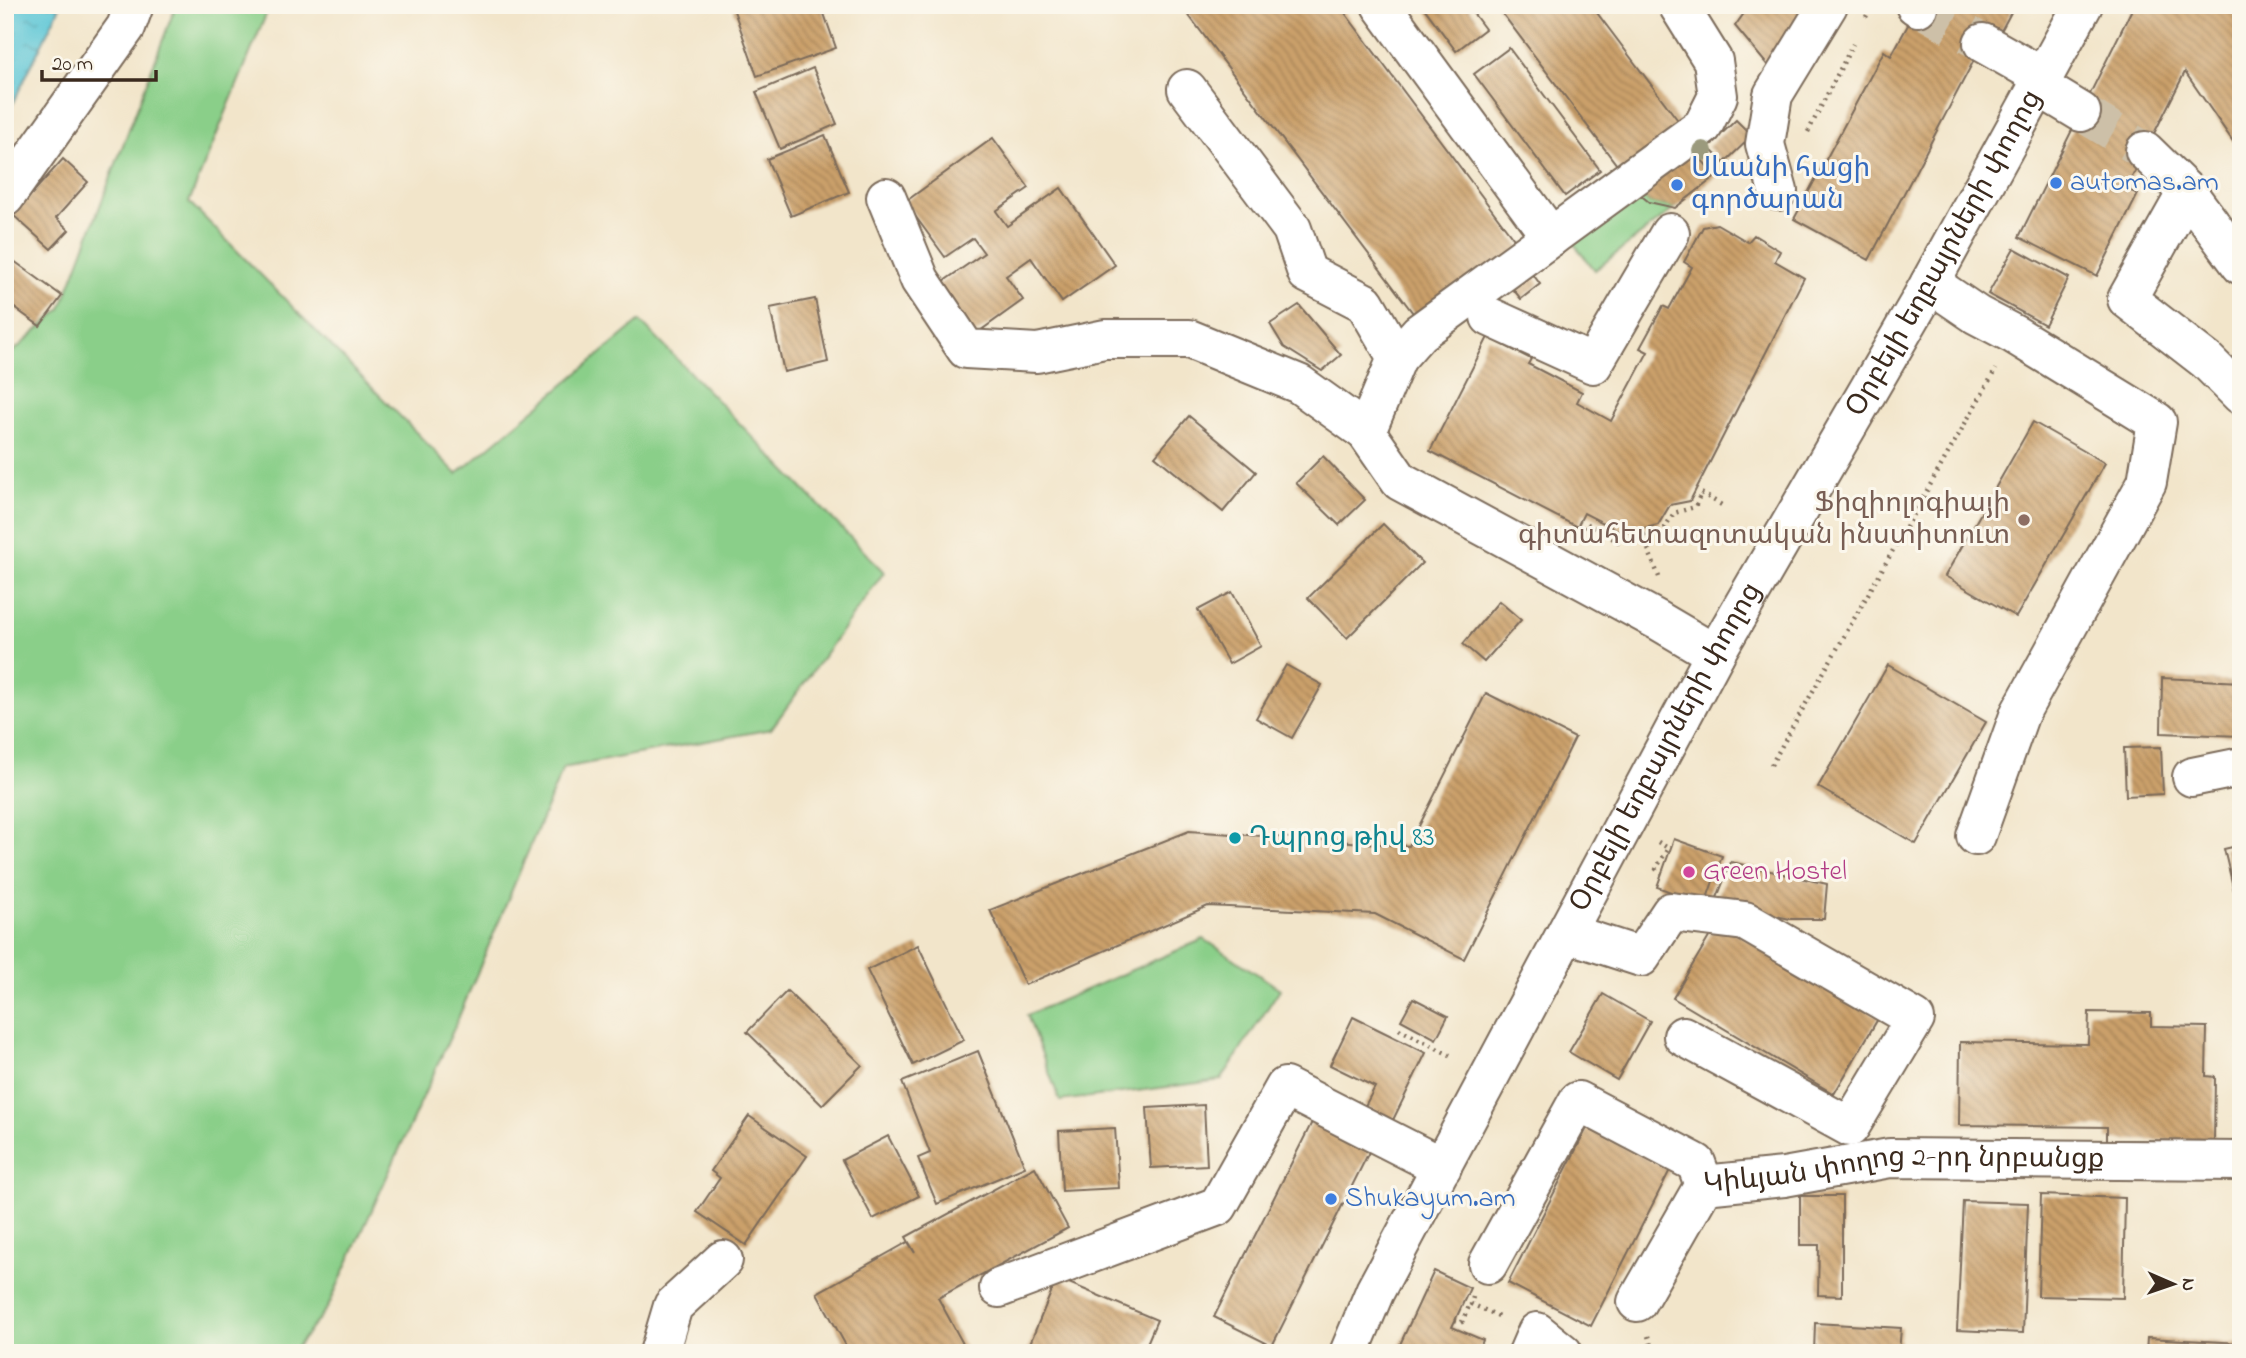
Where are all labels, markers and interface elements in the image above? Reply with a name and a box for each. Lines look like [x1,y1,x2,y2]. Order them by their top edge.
scale bar [42,38,156,82]
text: 20 m [52,50,93,80]
street label: Օրբելի եղբայրների փողոց [1836,82,2053,425]
place label: Սևանի հացի գործարան [1691,149,1870,222]
place label: automas.am [2070,163,2219,204]
marker: automas.am [2048,175,2064,191]
marker: Սևանի հացի գործարան [1669,177,1685,193]
place label: Ֆիզիոլոգիայի գիտահետազոտական ինստիտուտ [1518,484,2010,557]
marker: Ֆիզիոլոգիայի գիտահետազոտական ինստիտուտ [2016,512,2032,528]
street label: Օրբելի եղբայրների փողոց [1560,575,1773,920]
place label: Դպրոց թիվ 83 [1249,818,1435,859]
marker: Դպրոց թիվ 83 [1227,830,1243,846]
place label: Green Hostel [1703,852,1847,893]
marker: Green Hostel [1681,864,1697,880]
street label: Կիևյան փողոց 2-րդ նրբանցք [1702,1137,2105,1205]
place label: Shukayum.am [1345,1179,1515,1220]
marker: Shukayum.am [1323,1191,1339,1207]
north arrow [2138,1250,2208,1320]
text: N [2174,1278,2201,1292]

